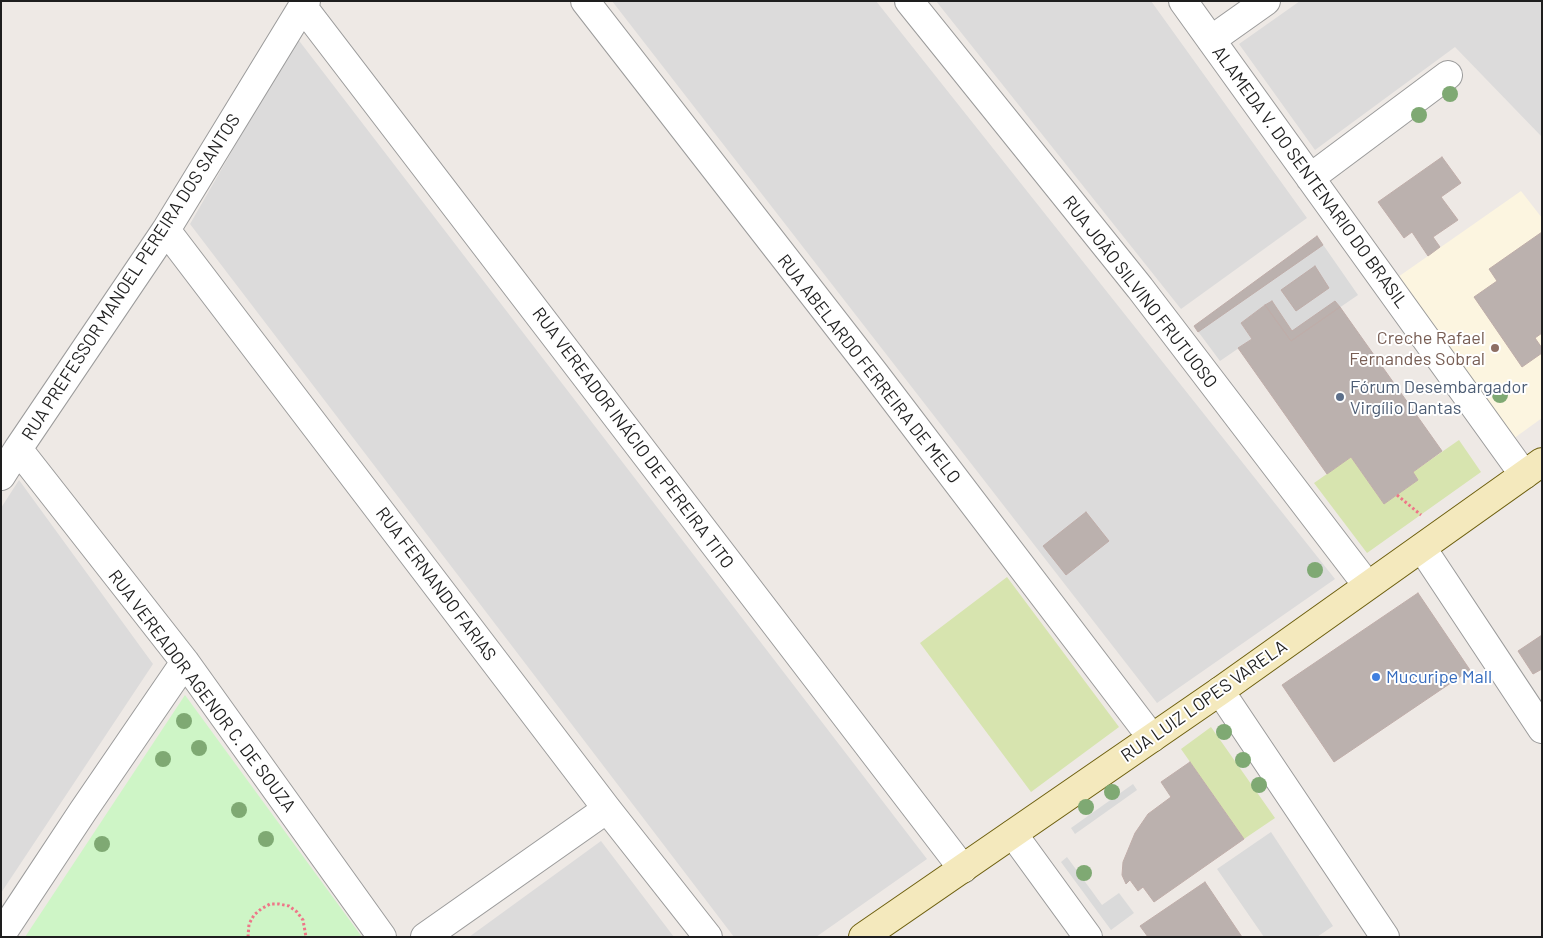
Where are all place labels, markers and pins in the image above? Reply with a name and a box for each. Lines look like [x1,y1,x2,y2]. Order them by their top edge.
place label: Creche Rafael Fernandes Sobral [1349,327,1485,369]
marker: Creche Rafael Fernandes Sobral [1489,342,1501,354]
place label: Fórum Desembargador Virgílio Dantas [1350,376,1528,418]
marker: Fórum Desembargador Virgílio Dantas [1334,391,1346,403]
place label: Mucuripe Mall [1386,666,1492,688]
marker: Mucuripe Mall [1370,671,1382,683]

